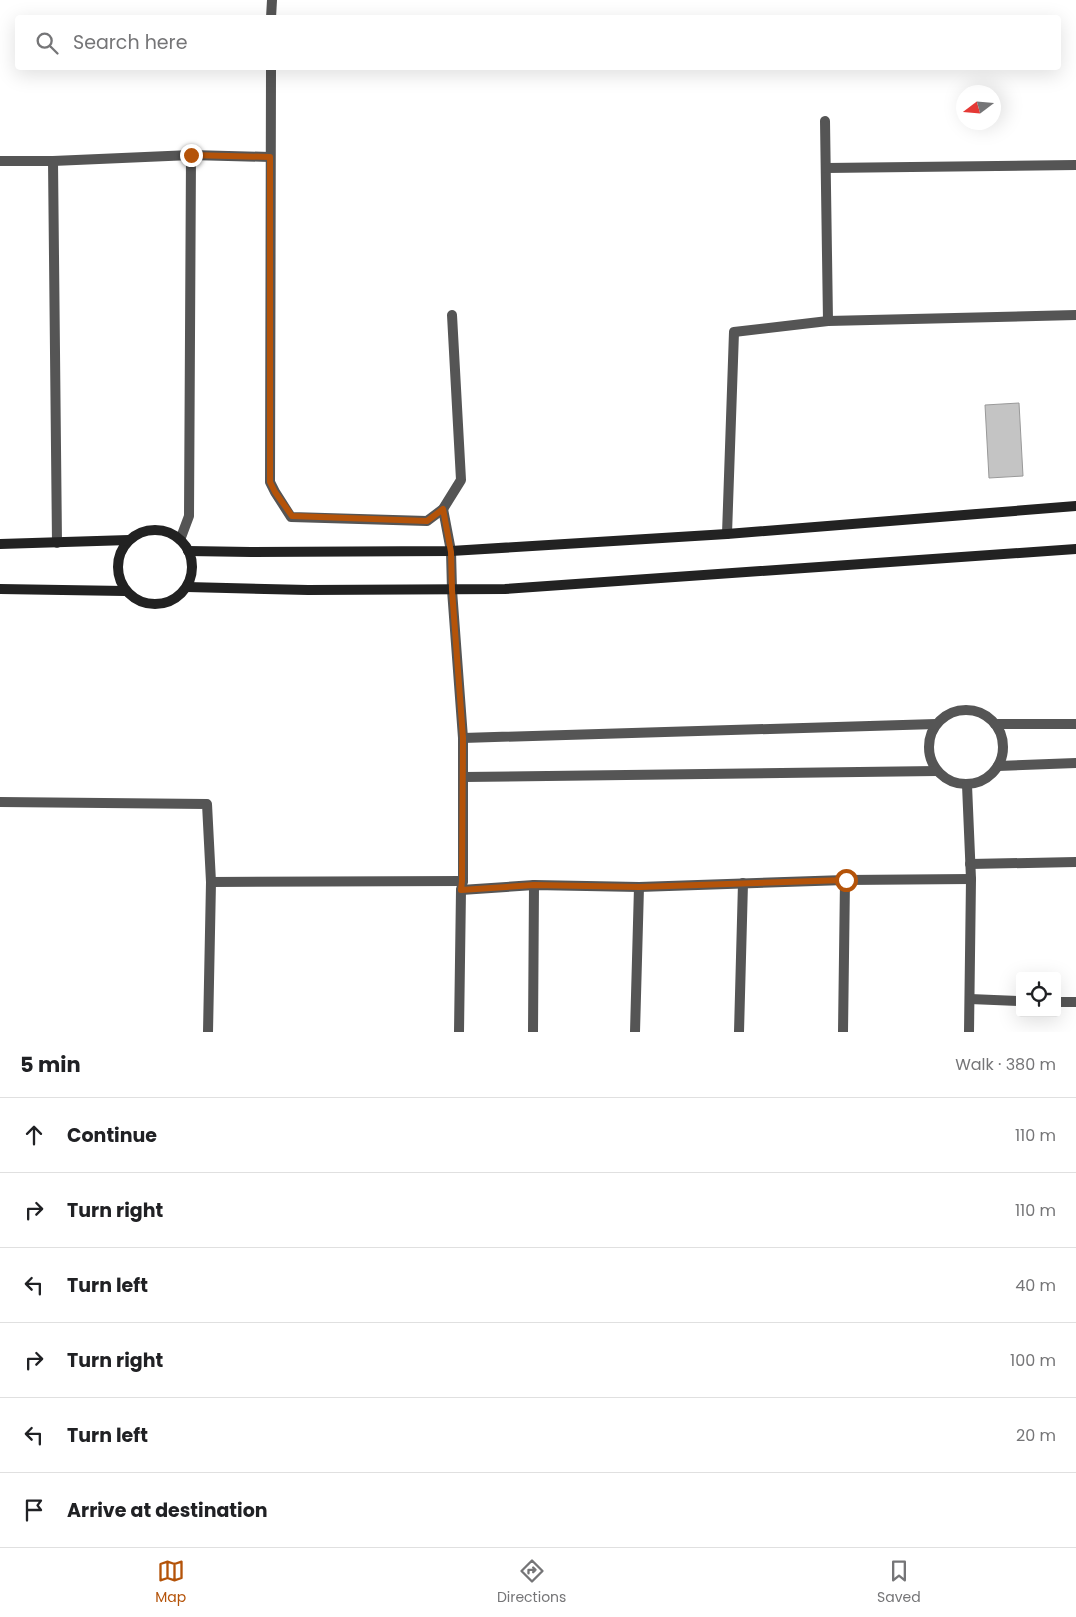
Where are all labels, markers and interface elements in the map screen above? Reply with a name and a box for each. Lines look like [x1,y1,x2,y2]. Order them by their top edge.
search box [15,15,1061,70]
icon: search [33,29,61,57]
text: Search here [73,29,187,56]
north arrow [956,85,1001,130]
route end [180,144,203,167]
route start [835,869,858,892]
map controls [1016,972,1061,1017]
button: locate [1016,972,1061,1017]
text: 5 min [20,1050,81,1079]
text: Walk · 380 m [955,1053,1056,1076]
icon: ahead [20,1121,48,1149]
text: Continue [67,1122,157,1149]
text: 110 m [1015,1124,1056,1147]
icon: right [20,1196,48,1224]
text: Turn right [67,1197,163,1224]
text: 110 m [1015,1199,1056,1222]
icon: left [20,1271,48,1299]
text: Turn left [67,1272,148,1299]
text: 40 m [1015,1274,1056,1297]
icon: right [20,1346,48,1374]
text: Turn right [67,1347,163,1374]
text: 100 m [1010,1349,1056,1372]
icon: left [20,1421,48,1449]
text: Turn left [67,1422,148,1449]
text: 20 m [1016,1424,1056,1447]
icon: arrive [20,1496,48,1524]
text: Arrive at destination [67,1497,268,1524]
tab: Map [155,1557,186,1608]
tab: Directions [497,1557,566,1608]
tab: Saved [877,1557,921,1608]

